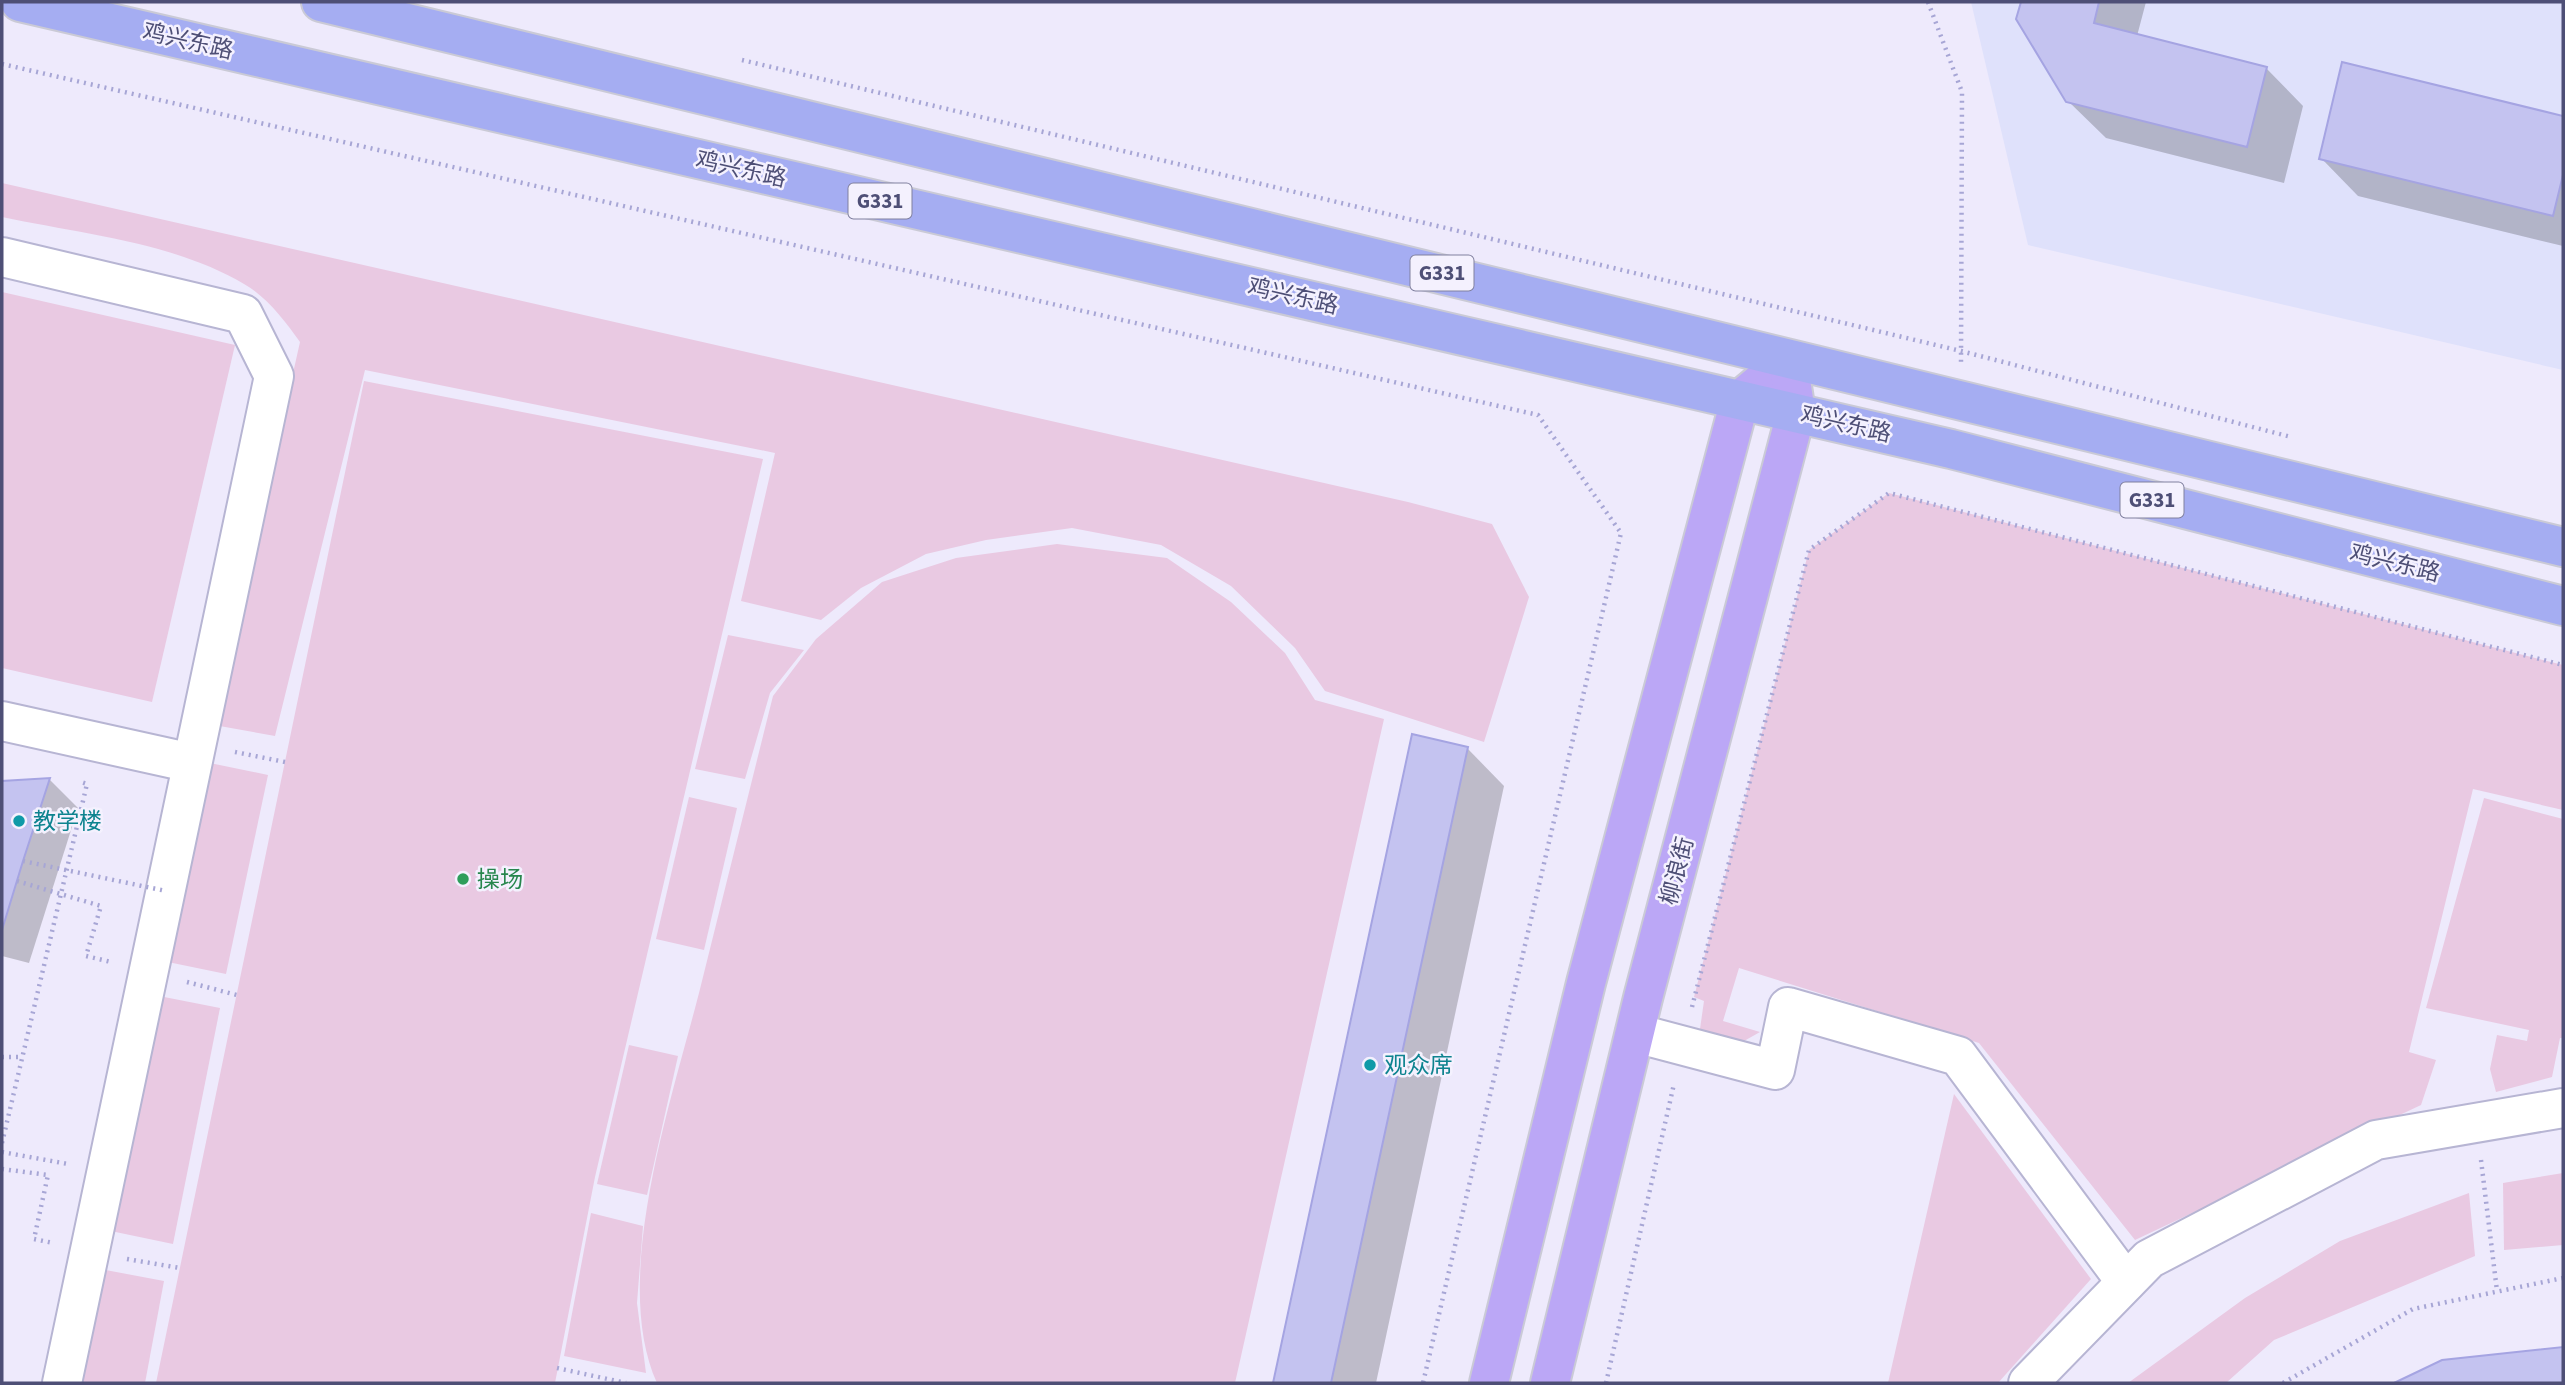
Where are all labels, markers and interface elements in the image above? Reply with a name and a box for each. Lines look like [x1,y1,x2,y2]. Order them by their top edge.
street label: 鸡兴东路 [139,15,237,67]
street label: 鸡兴东路 [692,143,790,195]
road number: G331 [848,184,912,218]
road number: G331 [1410,256,1474,290]
street label: 鸡兴东路 [1244,270,1342,322]
street label: 鸡兴东路 [1797,398,1895,450]
road number: G331 [2120,482,2184,518]
street label: 鸡兴东路 [2346,536,2444,590]
place label: 教学楼 [33,805,102,838]
marker: 教学楼 [11,813,27,829]
street label: 柳浪街 [1652,833,1702,909]
place label: 操场 [477,863,523,896]
marker: 操场 [455,871,471,887]
place label: 观众席 [1384,1049,1453,1082]
marker: 观众席 [1362,1057,1378,1073]

